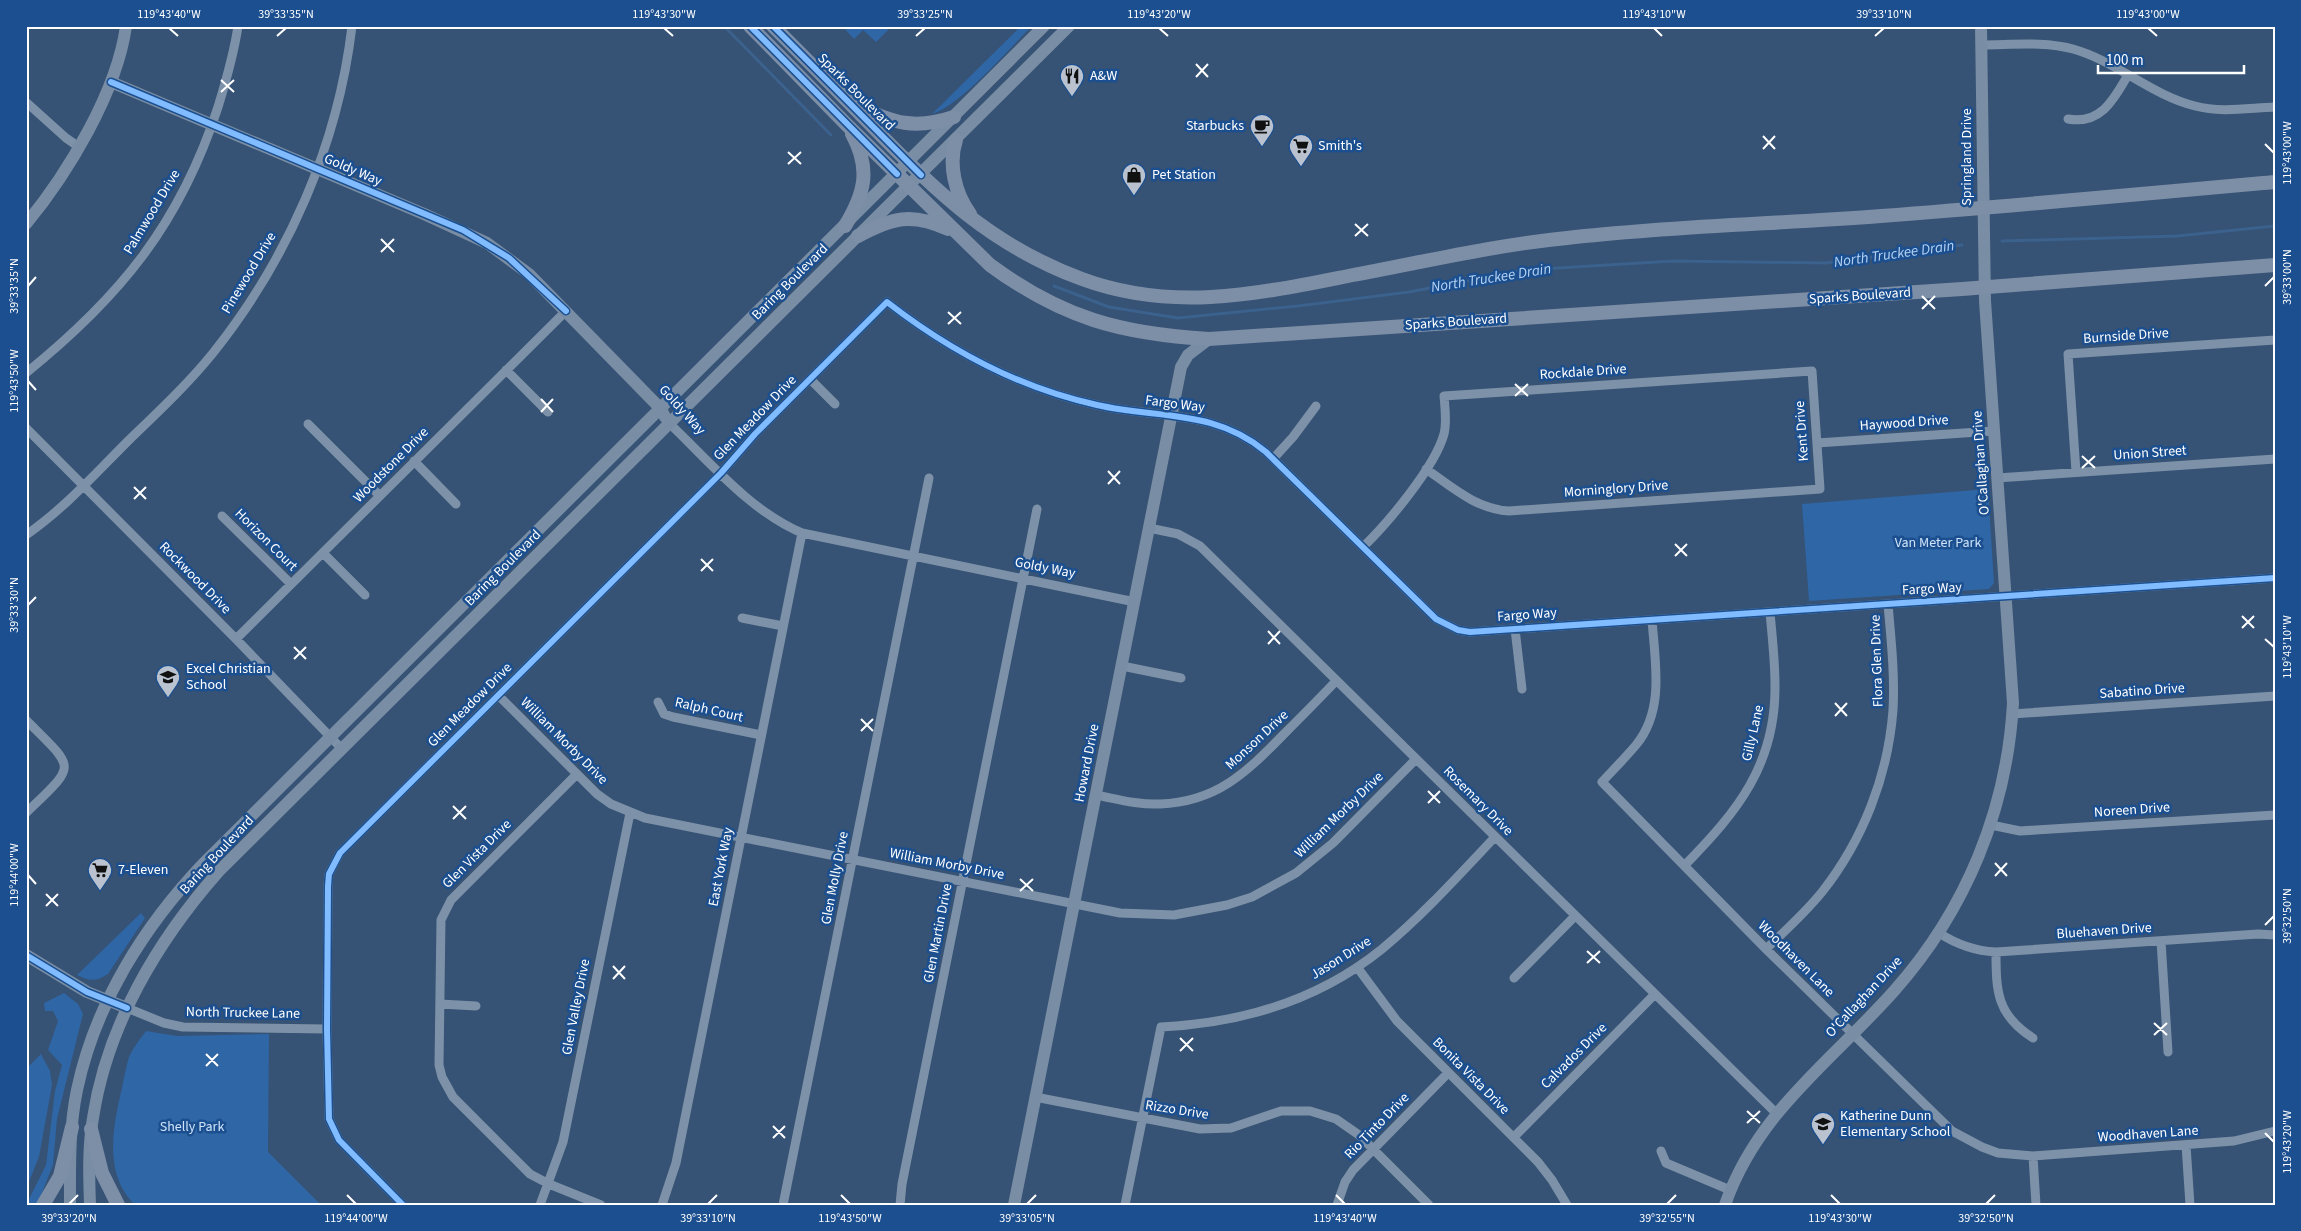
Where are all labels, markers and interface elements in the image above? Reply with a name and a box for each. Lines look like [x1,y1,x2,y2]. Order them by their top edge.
text: 119°43'40"W [137,6,201,23]
text: 39°33'35"N [258,6,314,23]
text: 119°43'30"W [632,6,696,23]
text: 39°33'25"N [897,6,953,23]
text: 119°43'20"W [1127,6,1191,23]
text: 119°43'10"W [1622,6,1686,23]
text: 39°33'10"N [1856,6,1912,23]
text: 119°43'00"W [2116,6,2180,23]
scale bar [2098,42,2245,74]
street label: Sparks Boulevard [813,49,899,135]
text: 100 m [2106,50,2144,71]
restaurant icon: A&W [1059,63,1085,97]
place label: A&W [1090,66,1117,86]
street label: Springland Drive [1957,108,1977,206]
cafe icon: Starbucks [1249,113,1275,147]
place label: Starbucks [1186,116,1244,136]
text: 119°43'00"W [2279,121,2296,185]
supermarket icon: Smith's [1288,133,1314,167]
place label: Smith's [1318,136,1362,156]
street label: Goldy Way [321,149,386,191]
shop icon: Pet Station [1121,162,1147,196]
place label: Pet Station [1152,165,1216,185]
street label: Palmwood Drive [119,166,185,258]
street label: Pinewood Drive [217,228,281,318]
water label: North Truckee Drain [1832,235,1956,273]
street label: Baring Boulevard [747,239,833,325]
text: 39°33'00"N [2279,249,2296,305]
text: 39°33'35"N [6,258,23,314]
water label: North Truckee Drain [1429,258,1553,298]
street label: Sparks Boulevard [1808,282,1912,310]
street label: Sparks Boulevard [1404,308,1508,336]
street label: Burnside Drive [2083,323,2169,349]
text: 119°43'50"W [6,349,23,413]
street label: Rockdale Drive [1539,359,1627,385]
street label: Glen Meadow Drive [709,371,801,465]
street label: Goldy Way [654,381,710,440]
street label: Fargo Way [1144,390,1206,418]
street label: Kent Drive [1790,400,1814,462]
street label: Haywood Drive [1859,410,1949,436]
street label: O'Callaghan Drive [1967,410,1995,516]
street label: Woodstone Drive [349,423,433,507]
street label: Union Street [2113,440,2187,466]
street label: Morninglory Drive [1563,475,1669,503]
street label: Horizon Court [230,504,302,576]
street label: Baring Boulevard [460,525,546,611]
park label: Van Meter Park [1895,533,1981,553]
street label: Rockwood Drive [154,537,236,619]
street label: Goldy Way [1013,552,1077,584]
text: 39°33'30"N [6,577,23,633]
street label: Fargo Way [1902,577,1963,601]
street label: Fargo Way [1496,603,1558,627]
street label: Flora Glen Drive [1865,614,1889,708]
text: 119°43'10"W [2279,615,2296,679]
street label: Glen Meadow Drive [423,658,517,752]
place label: Excel Christian School [186,659,271,695]
school or university icon: Excel Christian School [155,664,181,698]
street label: Sabatino Drive [2099,678,2185,704]
street label: Ralph Court [673,692,745,728]
street label: William Morby Drive [516,693,612,789]
street label: Gilly Lane [1737,703,1769,763]
street label: Monson Drive [1221,705,1293,774]
street label: Howard Drive [1070,722,1104,804]
street label: Rosemary Drive [1438,761,1518,841]
street label: William Morby Drive [1290,767,1388,863]
street label: Noreen Drive [2093,797,2171,823]
street label: Baring Boulevard [175,811,259,899]
street label: Glen Vista Drive [438,815,516,893]
street label: East York Way [704,825,739,908]
street label: Glen Molly Drive [816,830,854,926]
text: 119°44'00"W [6,843,23,907]
street label: William Morby Drive [888,843,1006,885]
supermarket icon: 7-Eleven [87,857,113,891]
place label: 7-Eleven [118,860,168,880]
street label: Glen Martin Drive [919,882,957,984]
text: 39°32'50"N [2279,888,2296,944]
street label: Woodhaven Lane [1753,916,1839,1002]
street label: Bluehaven Drive [2056,918,2152,944]
street label: Jason Drive [1307,931,1375,985]
street label: O'Callaghan Drive [1821,952,1907,1042]
street label: Glen Valley Drive [557,957,595,1057]
street label: North Truckee Lane [186,1002,300,1024]
street label: Calvados Drive [1536,1018,1612,1094]
street label: Bonita Vista Drive [1428,1033,1514,1119]
street label: Rio Tinto Drive [1340,1088,1414,1164]
street label: Rizzo Drive [1144,1095,1210,1125]
place label: Katherine Dunn Elementary School [1840,1106,1951,1142]
text: 119°43'20"W [2279,1110,2296,1174]
school or university icon: Katherine Dunn Elementary School [1810,1111,1836,1145]
park label: Shelly Park [160,1117,224,1137]
street label: Woodhaven Lane [2097,1120,2199,1147]
text: 39°33'20"N [41,1210,97,1227]
text: 119°44'00"W [324,1210,388,1227]
text: 39°33'10"N [680,1210,736,1227]
text: 119°43'50"W [818,1210,882,1227]
text: 39°33'05"N [999,1210,1055,1227]
text: 119°43'40"W [1313,1210,1377,1227]
text: 39°32'55"N [1639,1210,1695,1227]
text: 119°43'30"W [1808,1210,1872,1227]
text: 39°32'50"N [1958,1210,2014,1227]

